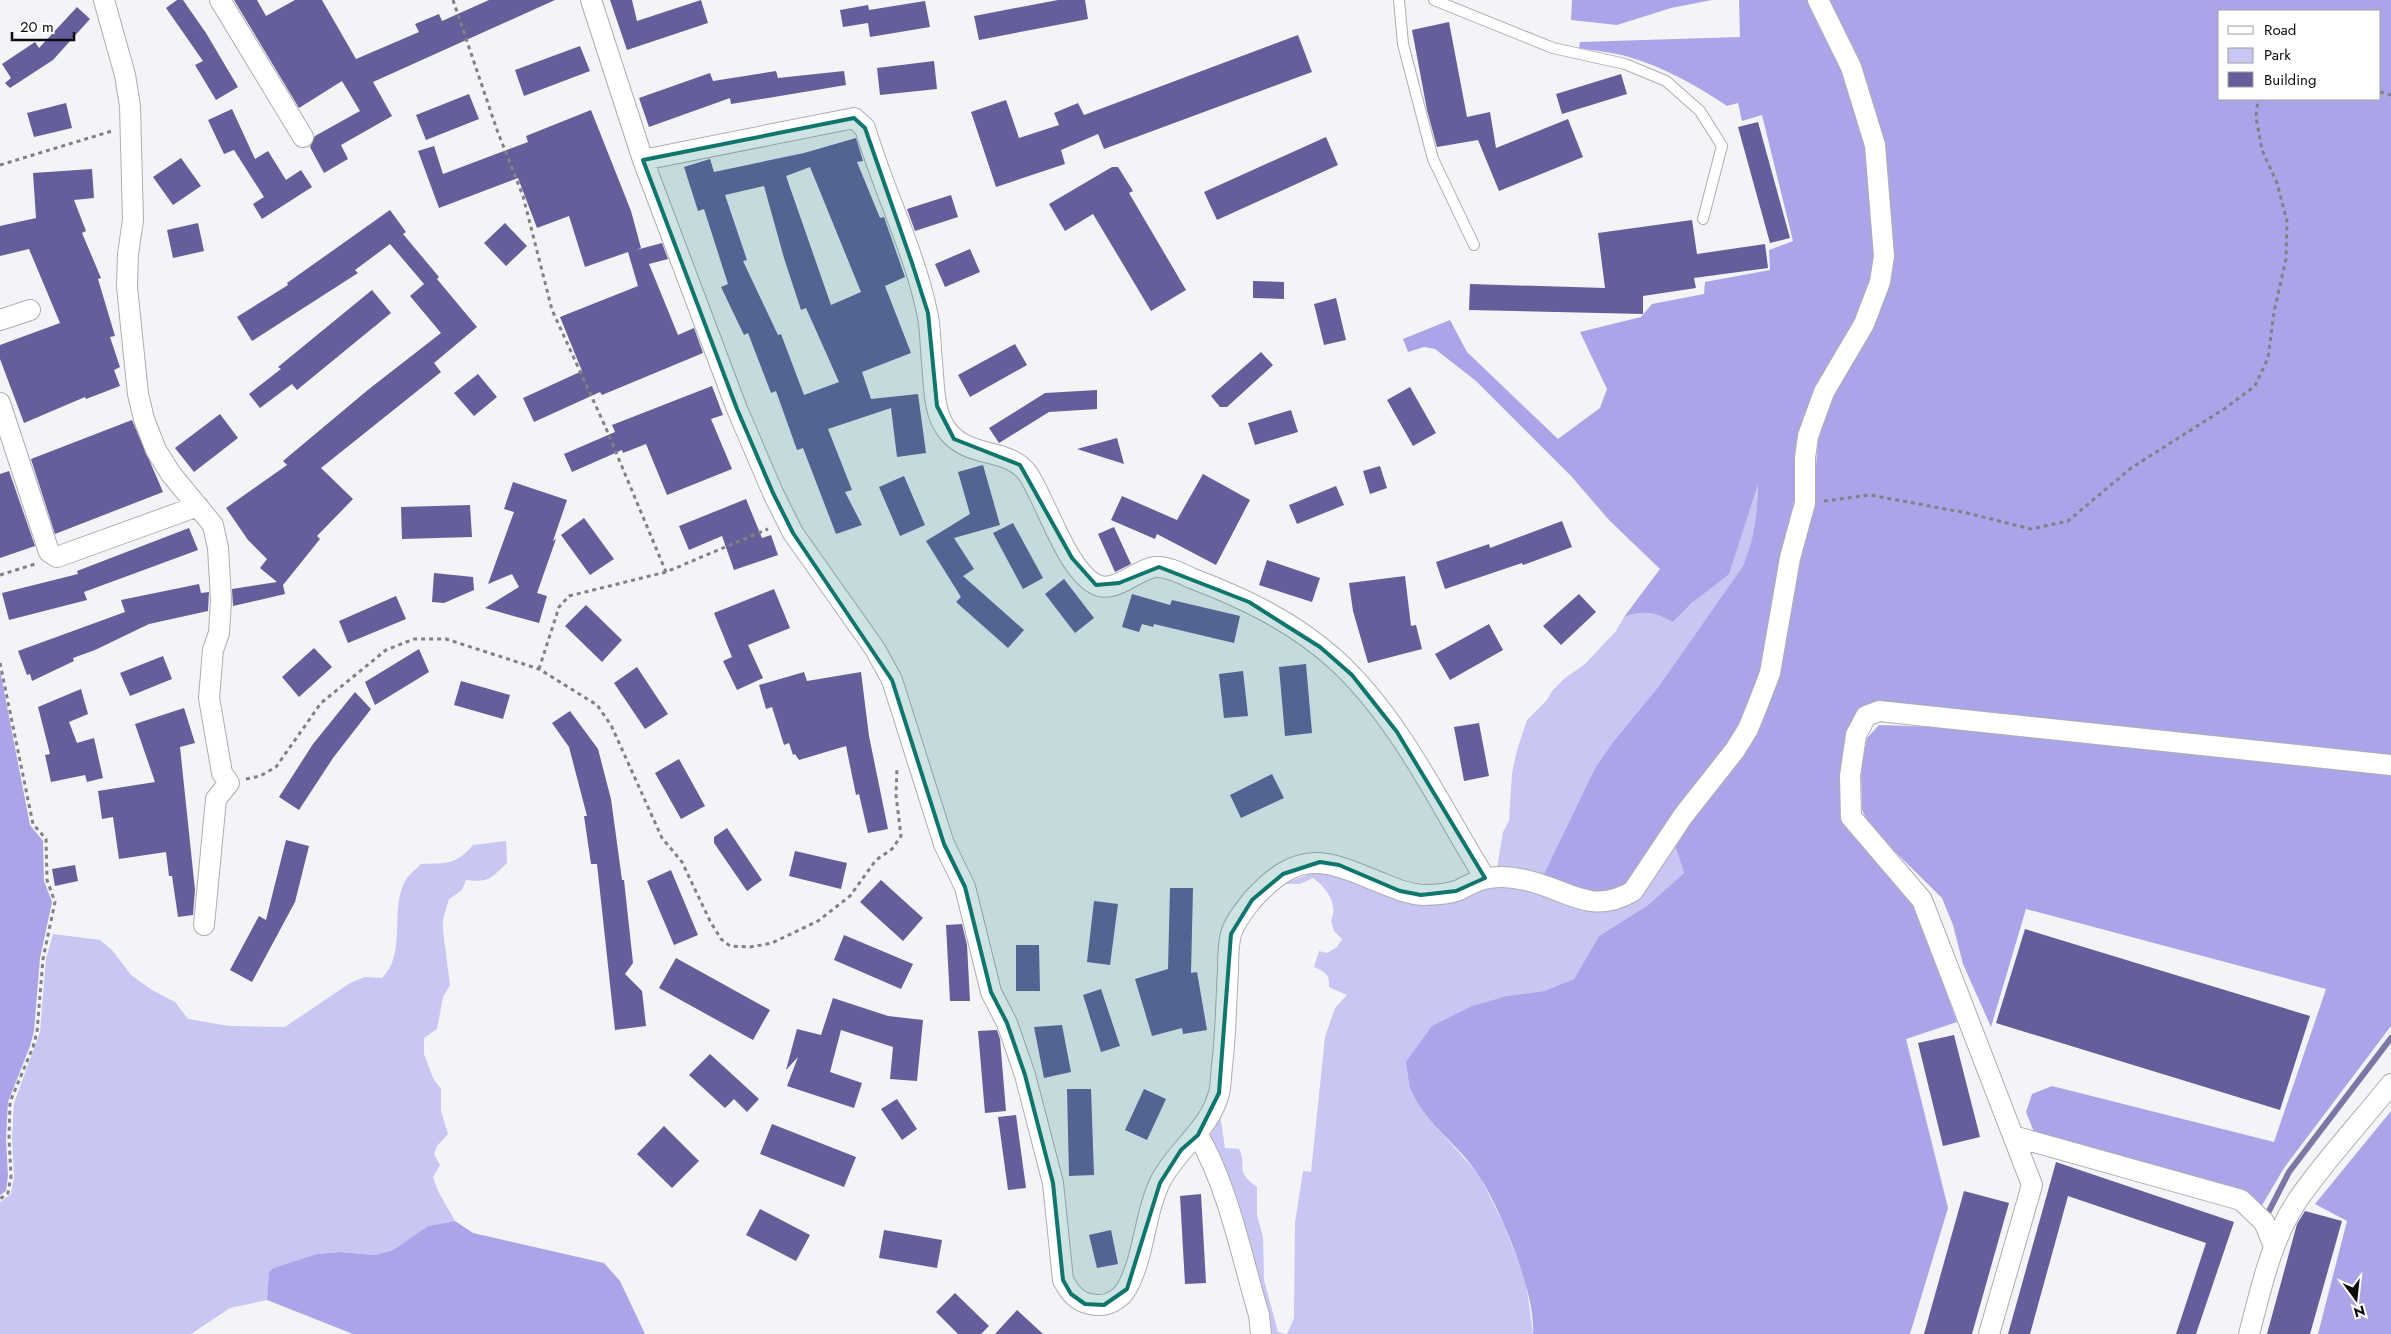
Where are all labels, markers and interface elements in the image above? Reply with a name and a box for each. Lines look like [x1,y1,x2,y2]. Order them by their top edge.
scale bar [12,10,75,42]
legend [2218,10,2381,100]
text: 20 m [20,16,54,38]
text: Road [2264,19,2296,41]
text: Park [2264,44,2291,66]
text: Building [2264,69,2316,91]
north arrow [2331,1274,2381,1324]
text: N [2351,1300,2367,1323]

